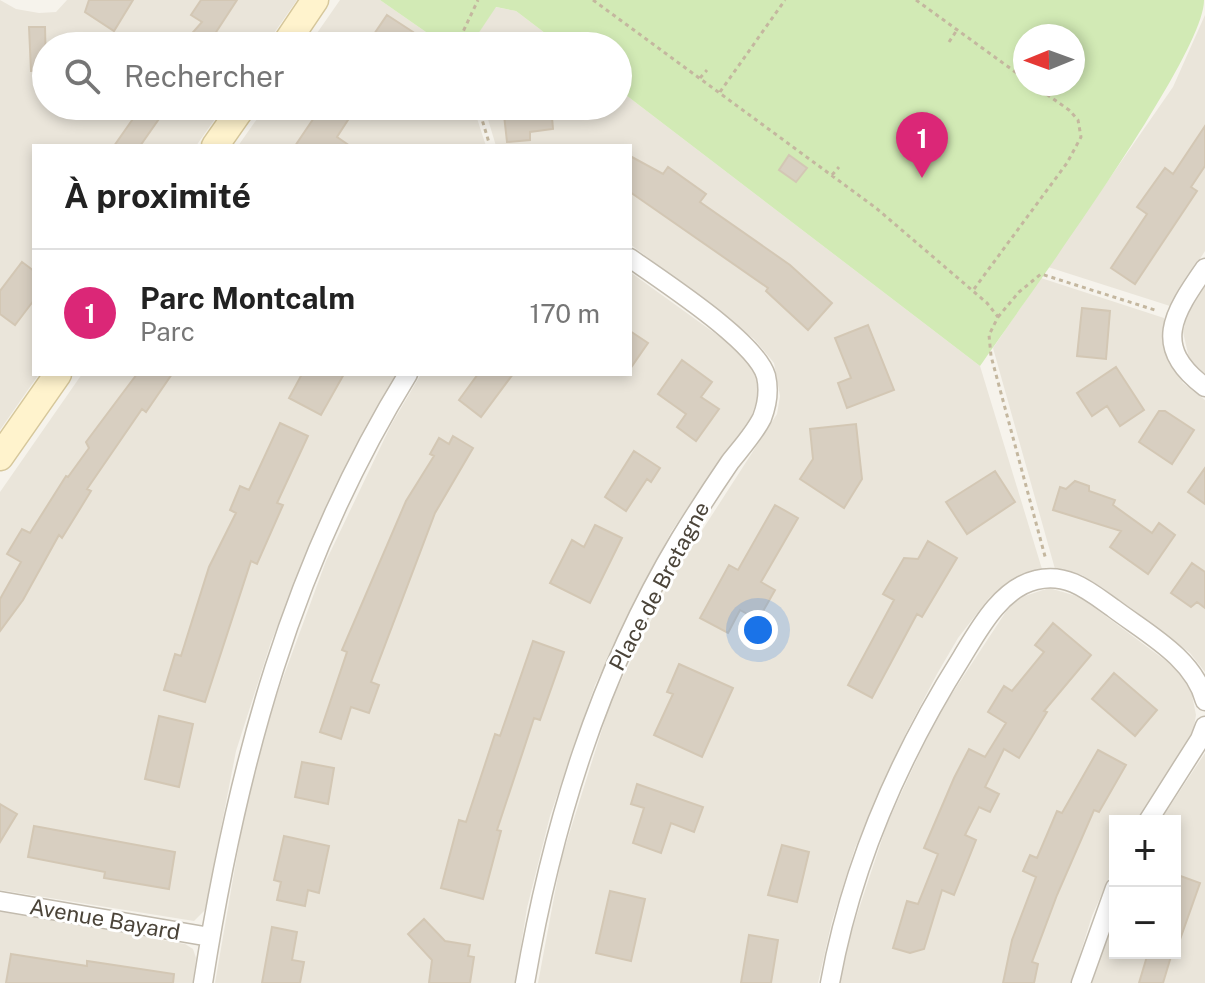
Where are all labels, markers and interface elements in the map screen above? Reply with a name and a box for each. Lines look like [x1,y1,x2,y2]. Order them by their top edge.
north arrow [1013,24,1085,96]
search box [32,32,632,120]
icon: search [60,54,104,98]
text: Rechercher [124,58,285,94]
pin: 1 [896,112,948,178]
text: À proximité [64,176,251,216]
text: Parc Montcalm [140,280,355,316]
text: 1 [84,298,96,329]
text: 170 m [530,298,600,329]
text: Parc [140,316,195,347]
street label: Place de Bretagne [604,497,714,675]
your location [738,610,778,650]
map controls [1109,815,1181,959]
button: + [1109,815,1181,887]
button: − [1109,887,1181,959]
street label: Avenue Bayard [28,893,182,945]

